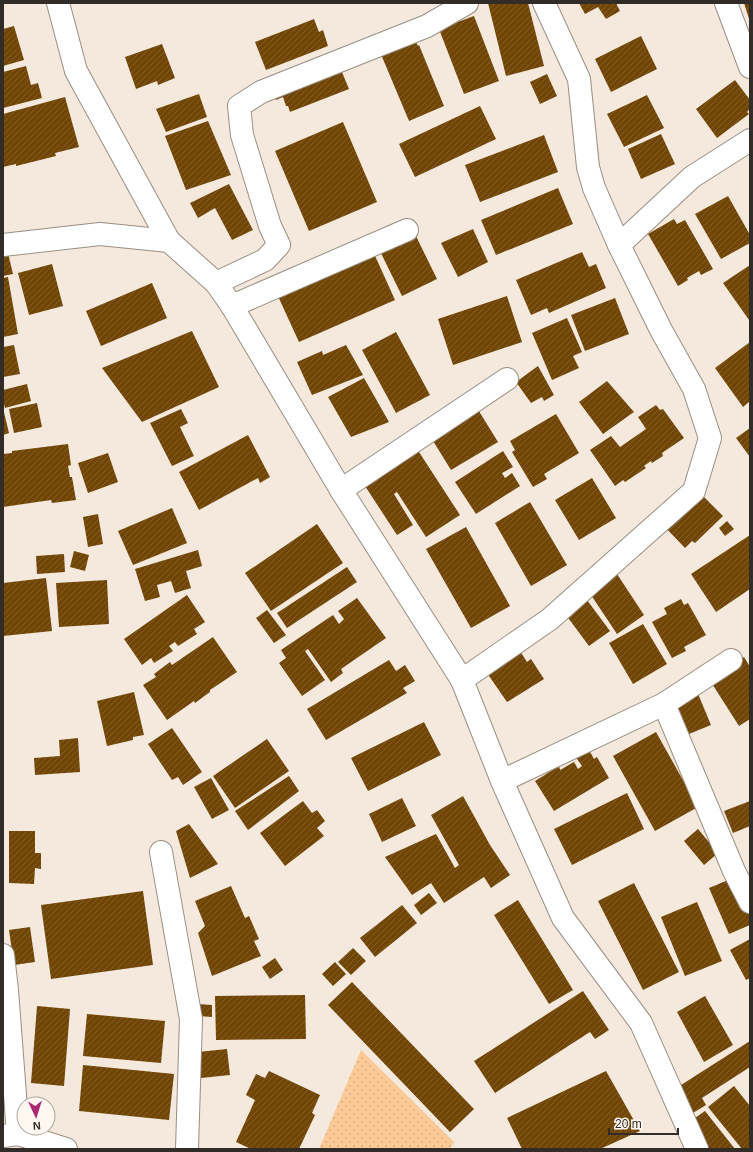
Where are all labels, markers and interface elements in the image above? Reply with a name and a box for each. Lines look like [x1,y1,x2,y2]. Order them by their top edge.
north arrow [16,1096,56,1136]
scale bar [609,1110,678,1136]
text: 20 m [615,1117,642,1131]
text: N [32,1120,41,1132]

